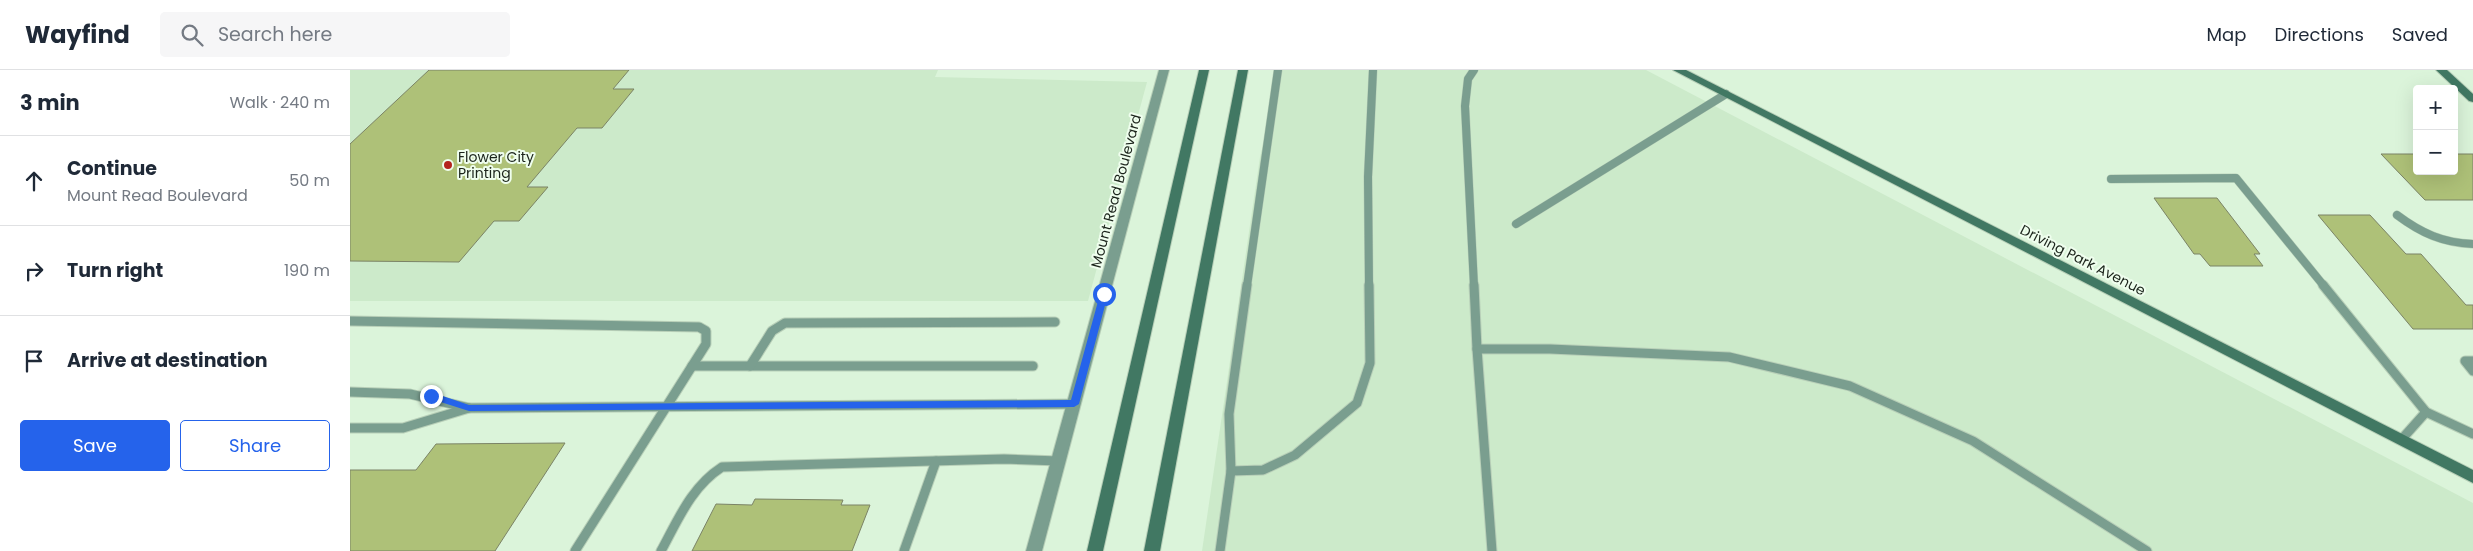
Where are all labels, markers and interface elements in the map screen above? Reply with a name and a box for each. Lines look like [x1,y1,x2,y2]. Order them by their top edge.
search box [160,12,510,57]
text: Wayfind [25,18,130,51]
icon: search [178,21,206,49]
text: Search here [218,21,332,48]
text: Map [2207,22,2246,47]
text: Directions [2274,22,2364,47]
text: Saved [2392,22,2448,47]
map controls [2413,85,2458,175]
button: + [2413,85,2458,130]
text: 3 min [20,88,80,117]
text: Walk · 240 m [229,91,330,114]
street label: Mount Read Boulevard [1086,112,1146,270]
button: − [2413,130,2458,175]
place label: Flower City Printing [458,147,534,183]
text: Continue [67,155,157,182]
marker: Flower City Printing [442,159,454,171]
icon: ahead [20,167,48,195]
text: 50 m [289,169,330,192]
text: Mount Read Boulevard [67,184,248,207]
street label: Driving Park Avenue [2017,220,2149,300]
icon: right [20,257,48,285]
text: Turn right [67,257,163,284]
text: 190 m [284,259,330,282]
route start [1093,283,1116,306]
icon: arrive [20,347,48,375]
text: Arrive at destination [67,347,268,374]
route end [420,385,443,408]
button: Save [20,420,170,471]
button: Share [180,420,330,471]

